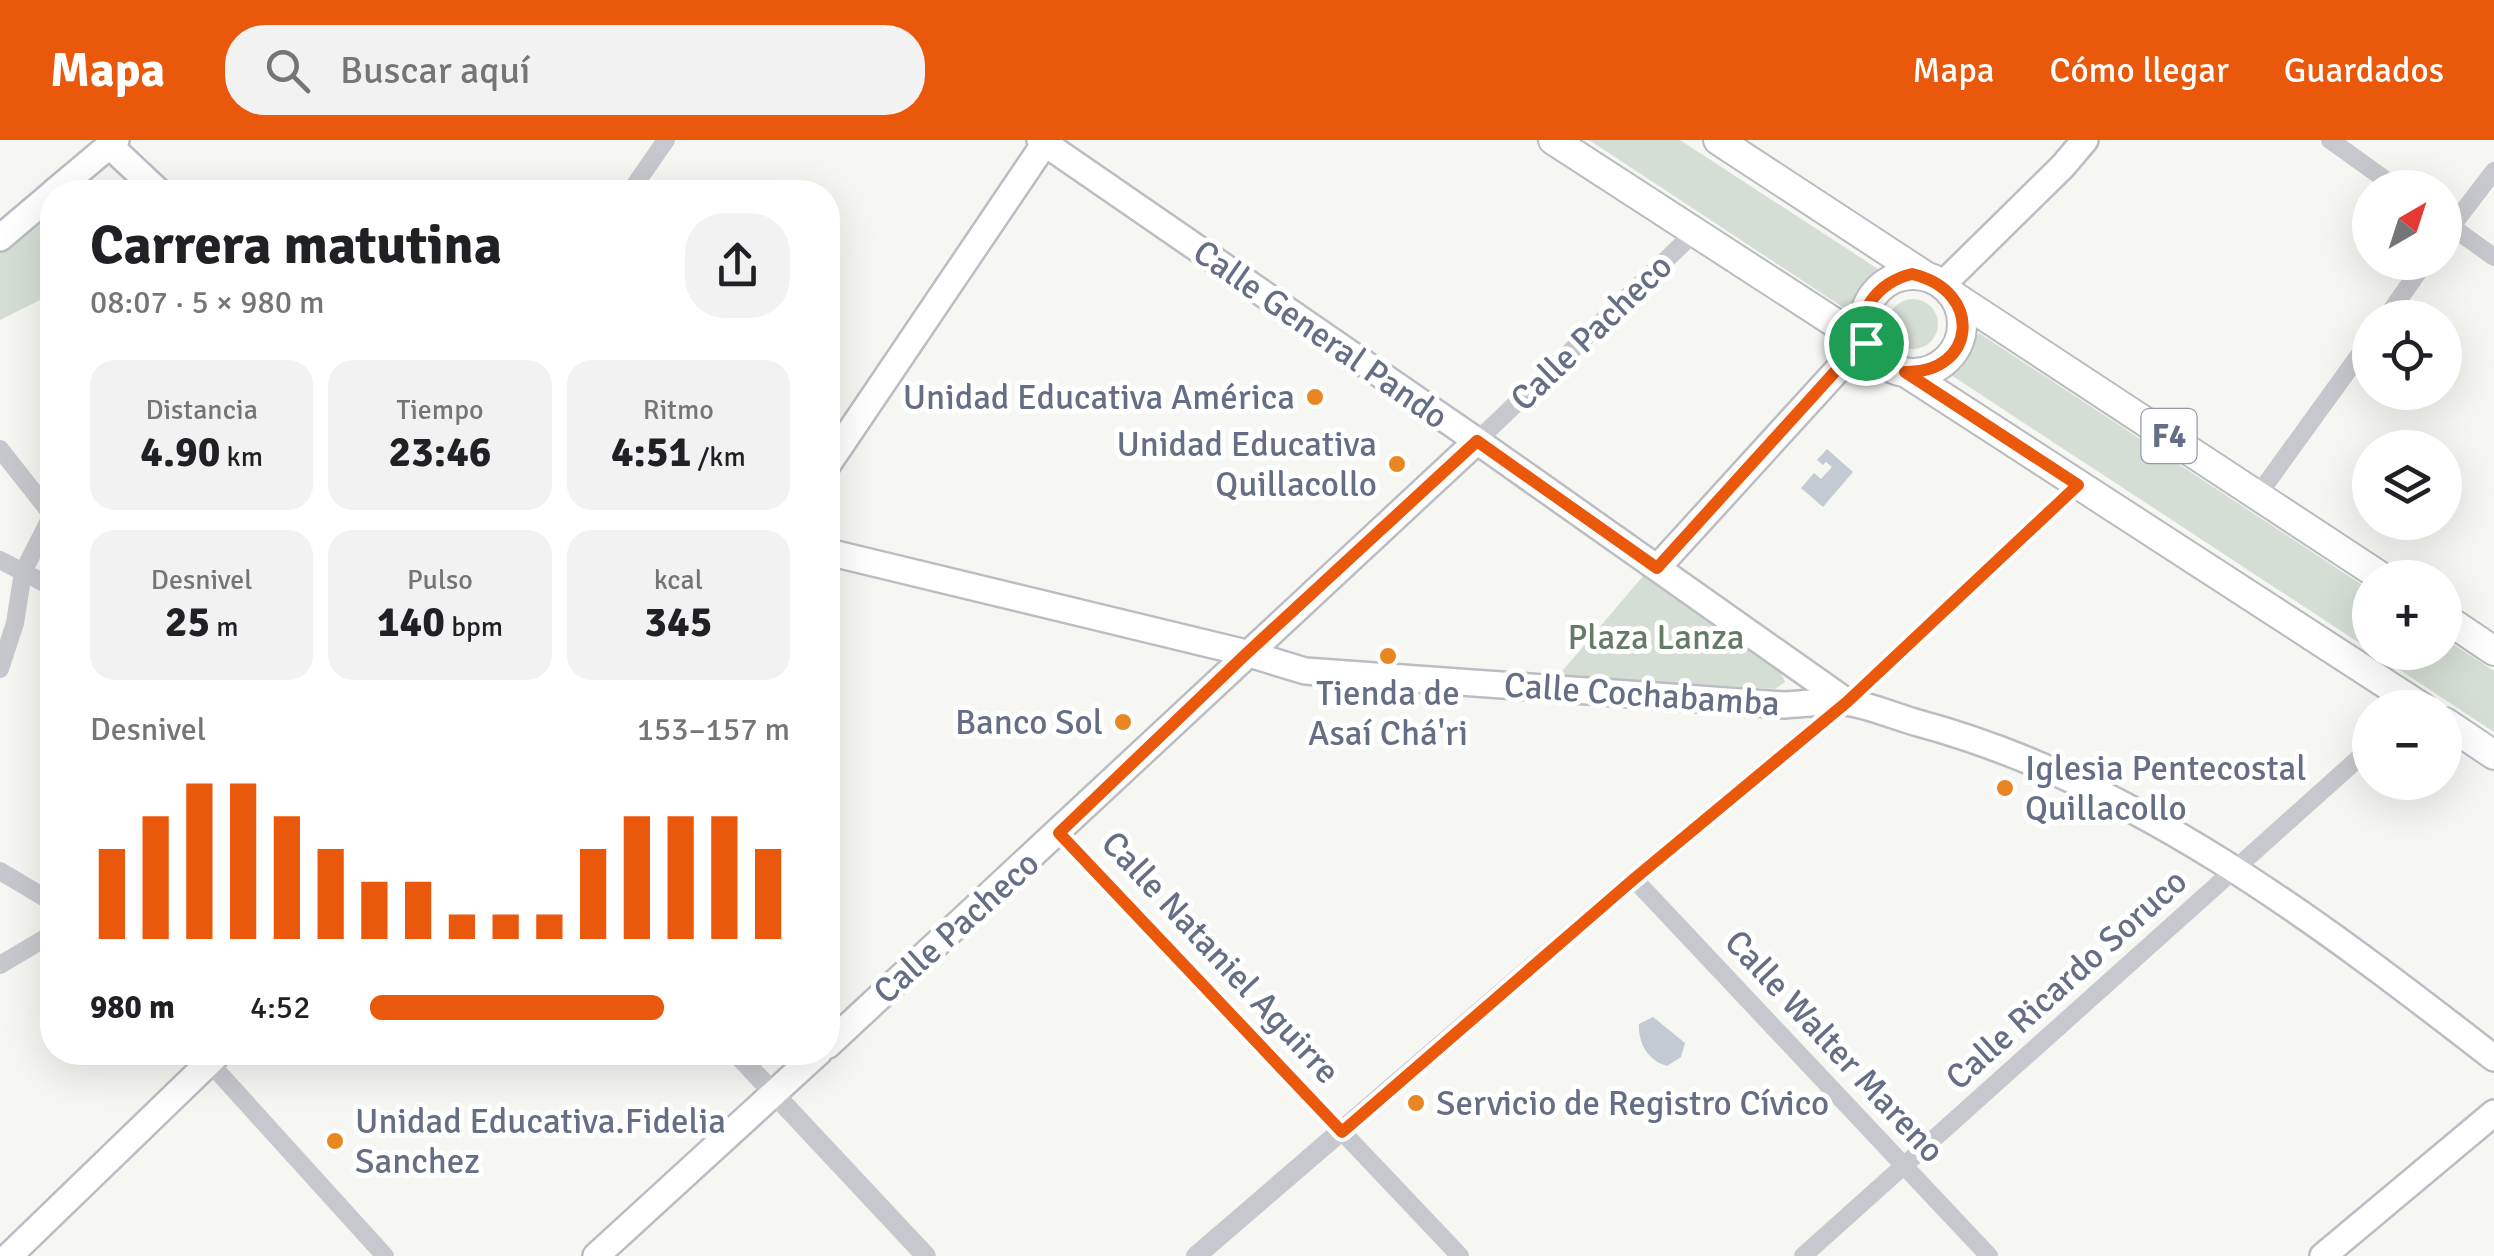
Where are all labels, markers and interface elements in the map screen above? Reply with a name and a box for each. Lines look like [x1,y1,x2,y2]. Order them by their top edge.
search box [225,25,925,115]
text: Mapa [50,41,165,100]
icon: search [260,43,315,98]
text: Buscar aquí [340,47,530,94]
text: Mapa [1912,49,1995,92]
text: Cómo llegar [2050,49,2229,92]
text: Guardados [2284,49,2444,92]
north arrow [2352,170,2462,280]
map controls [2352,170,2462,800]
text: Carrera matutina [90,211,502,279]
button: share [685,213,790,318]
street label: Calle General Pando [1185,230,1456,438]
street label: Calle Pacheco [1502,245,1681,420]
text: 08:07 · 5 × 980 m [90,283,325,322]
button: locate [2352,300,2462,410]
pin [1824,301,1909,386]
icon: arrive [1839,316,1894,371]
place label: Unidad Educativa América [903,376,1295,419]
marker: Unidad Educativa América [1304,386,1326,408]
text: Distancia [145,393,258,427]
text: Tiempo [396,393,484,427]
text: Ritmo [643,393,714,427]
road number: F4 [2142,409,2196,463]
place label: Unidad Educativa Quillacollo [1116,423,1377,506]
text: 4.90 [140,427,220,478]
text: 23:46 [388,427,492,478]
text: 4:51 [611,427,691,478]
button: layers [2352,430,2462,540]
text: km [220,440,263,474]
text: /km [691,440,746,474]
marker: Unidad Educativa Quillacollo [1386,453,1408,475]
button: + [2352,560,2462,670]
text: Desnivel [151,563,252,597]
text: Pulso [407,563,473,597]
text: kcal [654,563,703,597]
text: 25 [165,597,210,648]
text: 140 [377,597,445,648]
text: 345 [644,597,712,648]
text: m [210,610,239,644]
text: bpm [445,610,503,644]
park label: Plaza Lanza [1567,616,1745,659]
marker: Tienda de Asaí Chá'ri [1377,645,1399,667]
street label: Calle Cochabamba [1503,663,1781,726]
place label: Tienda de Asaí Chá'ri [1308,672,1468,755]
button: − [2352,690,2462,800]
place label: Banco Sol [955,701,1103,744]
text: Desnivel [90,710,206,749]
text: 153–157 m [637,710,790,749]
marker: Banco Sol [1112,711,1134,733]
place label: Iglesia Pentecostal Quillacollo [2025,747,2307,830]
marker: Iglesia Pentecostal Quillacollo [1994,777,2016,799]
street label: Calle Nataniel Aguirre [1092,822,1349,1093]
street label: Calle Pacheco [865,842,1048,1013]
street label: Calle Ricardo Soruco [1937,860,2196,1099]
street label: Calle Walter Mareno [1716,921,1954,1172]
text: 980 m [90,988,175,1027]
text: 4:52 [250,988,310,1027]
place label: Servicio de Registro Cívico [1436,1082,1829,1125]
marker: Servicio de Registro Cívico [1405,1092,1427,1114]
place label: Unidad Educativa.Fidelia Sanchez [355,1100,726,1183]
marker: Unidad Educativa.Fidelia Sanchez [324,1130,346,1152]

